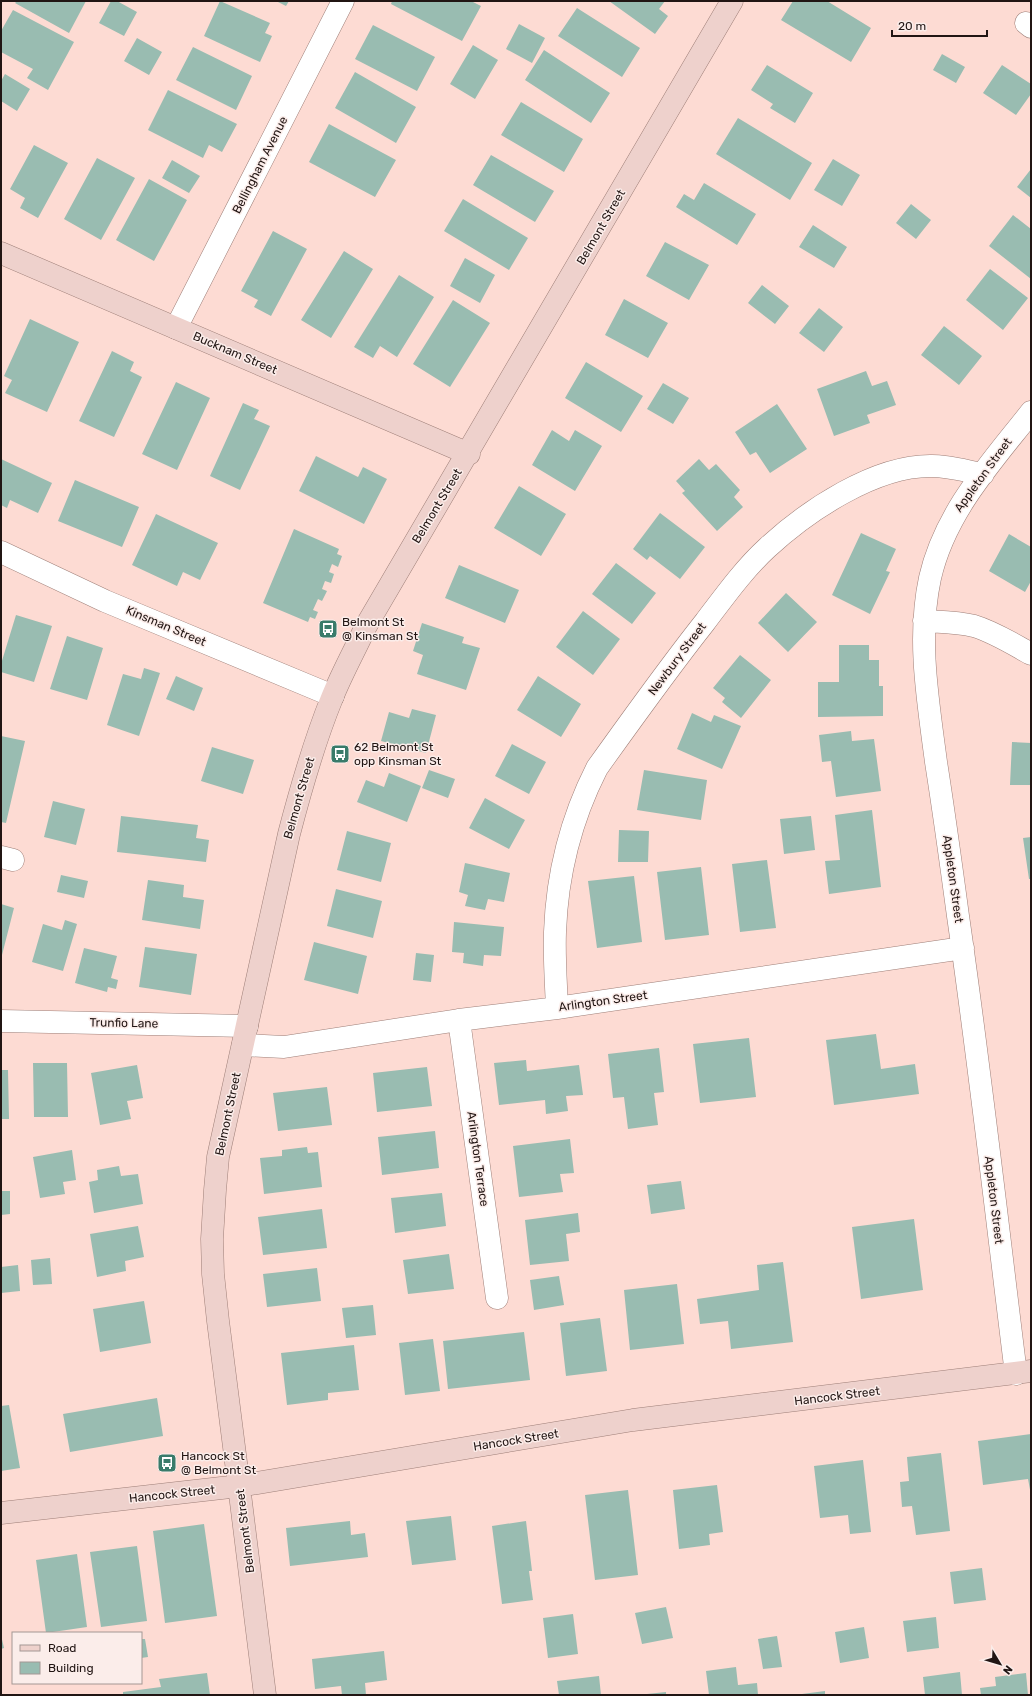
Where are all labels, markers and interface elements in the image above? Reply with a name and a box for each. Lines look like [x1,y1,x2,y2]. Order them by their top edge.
scale bar [892,12,987,38]
text: 20 m [898,19,926,33]
street label: Bellingham Avenue [229,114,291,216]
street label: Belmont Street [574,187,628,267]
street label: Bucknam Street [191,329,280,377]
street label: Appleton Street [951,435,1015,515]
street label: Belmont Street [409,466,465,546]
street label: Kinsman Street [124,603,208,649]
place label: Belmont St @ Kinsman St [342,615,418,643]
bus stop icon: Belmont St @ Kinsman St [317,618,339,640]
street label: Newbury Street [645,620,709,698]
place label: 62 Belmont St opp Kinsman St [354,740,442,768]
bus stop icon: 62 Belmont St opp Kinsman St [329,743,351,765]
street label: Belmont Street [281,755,317,841]
street label: Appleton Street [940,834,966,924]
street label: Arlington Street [558,988,649,1014]
street label: Trunfio Lane [90,1015,159,1031]
street label: Belmont Street [212,1071,244,1157]
street label: Arlington Terrace [464,1111,492,1208]
street label: Appleton Street [982,1155,1006,1245]
street label: Hancock Street [793,1384,881,1408]
street label: Hancock Street [472,1426,560,1454]
place label: Hancock St @ Belmont St [181,1449,256,1477]
bus stop icon: Hancock St @ Belmont St [156,1452,178,1474]
street label: Hancock Street [128,1482,216,1505]
street label: Belmont Street [233,1488,257,1574]
legend [12,1632,142,1684]
text: Road [48,1641,76,1655]
north arrow [980,1644,1020,1684]
text: Building [48,1661,94,1675]
text: N [1000,1663,1015,1677]

